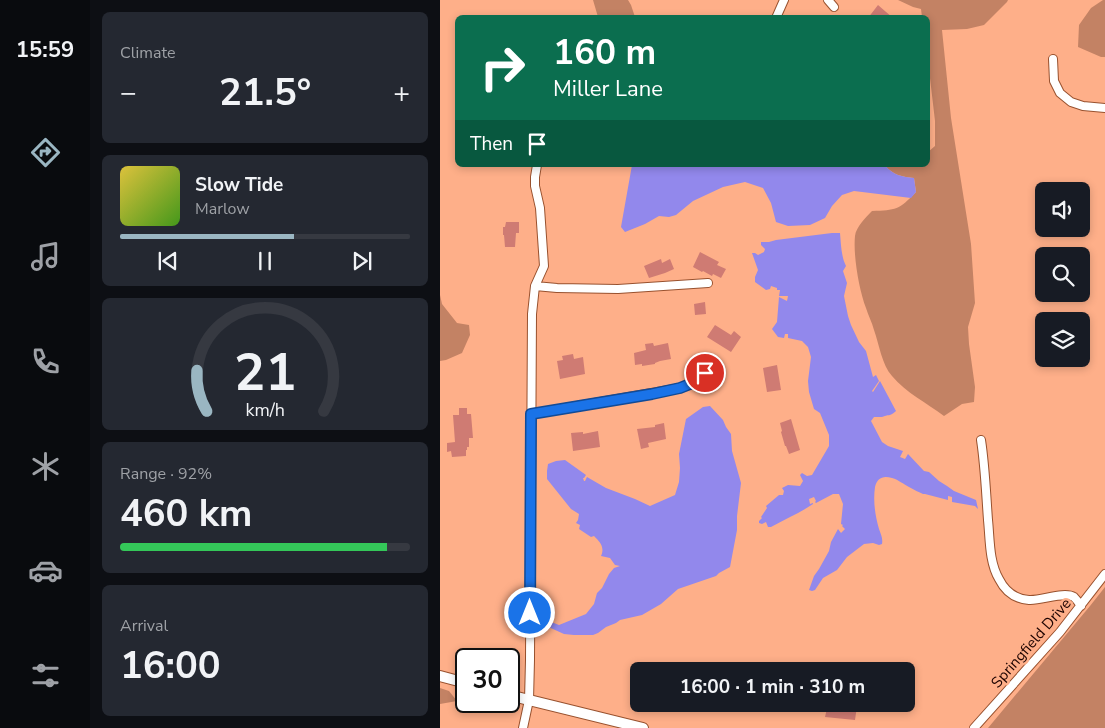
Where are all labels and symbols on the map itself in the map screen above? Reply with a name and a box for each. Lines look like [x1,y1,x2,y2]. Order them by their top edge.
pin [684,352,726,394]
position arrow [503,586,555,638]
street label: Springfield Drive [986,594,1076,692]
speed limit sign: 30 [455,648,520,713]

